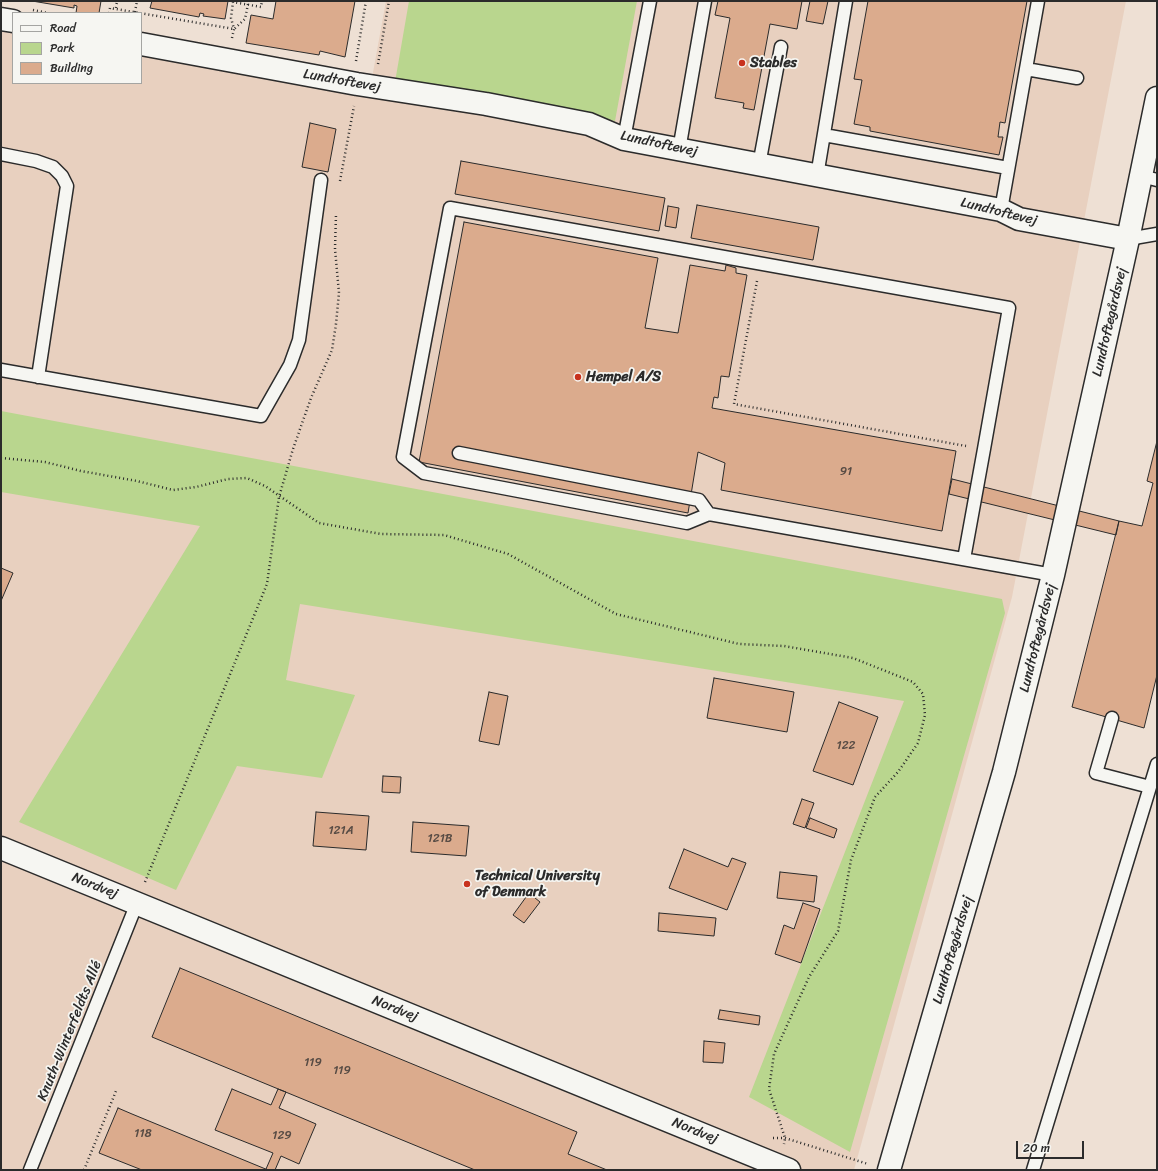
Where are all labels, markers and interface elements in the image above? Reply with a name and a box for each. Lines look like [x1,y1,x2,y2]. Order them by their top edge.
legend [12,12,142,84]
text: Road [50,17,76,39]
text: Park [50,37,75,59]
place label: Stables [750,55,797,71]
text: Building [50,57,93,79]
marker: Stables [737,58,747,68]
street label: Lundtoftevej [302,66,382,96]
street label: Lundtoftevej [619,128,699,160]
street label: Lundtoftevej [959,194,1039,230]
street label: Lundtoftegårdsvej [1089,266,1131,378]
place label: Hempel A/S [586,369,661,385]
marker: Hempel A/S [573,372,583,382]
house number: 91 [840,465,852,479]
street label: Lundtoftegårdsvej [1016,582,1060,694]
house number: 122 [837,739,855,753]
house number: 121A [328,824,354,838]
house number: 121B [428,832,452,846]
place label: Technical University of Denmark [475,868,600,900]
street label: Nordvej [70,869,120,903]
marker: Technical University of Denmark [462,879,472,889]
street label: Lundtoftegårdsvej [930,894,976,1006]
street label: Knuth-Winterfeldts Allé [34,958,106,1104]
street label: Nordvej [370,992,420,1026]
house number: 119 [304,1056,322,1070]
house number: 119 [333,1064,351,1078]
street label: Nordvej [670,1114,720,1148]
house number: 118 [134,1127,152,1141]
house number: 129 [272,1129,292,1143]
scale bar [1018,1133,1086,1159]
text: 20 m [1023,1137,1050,1159]

